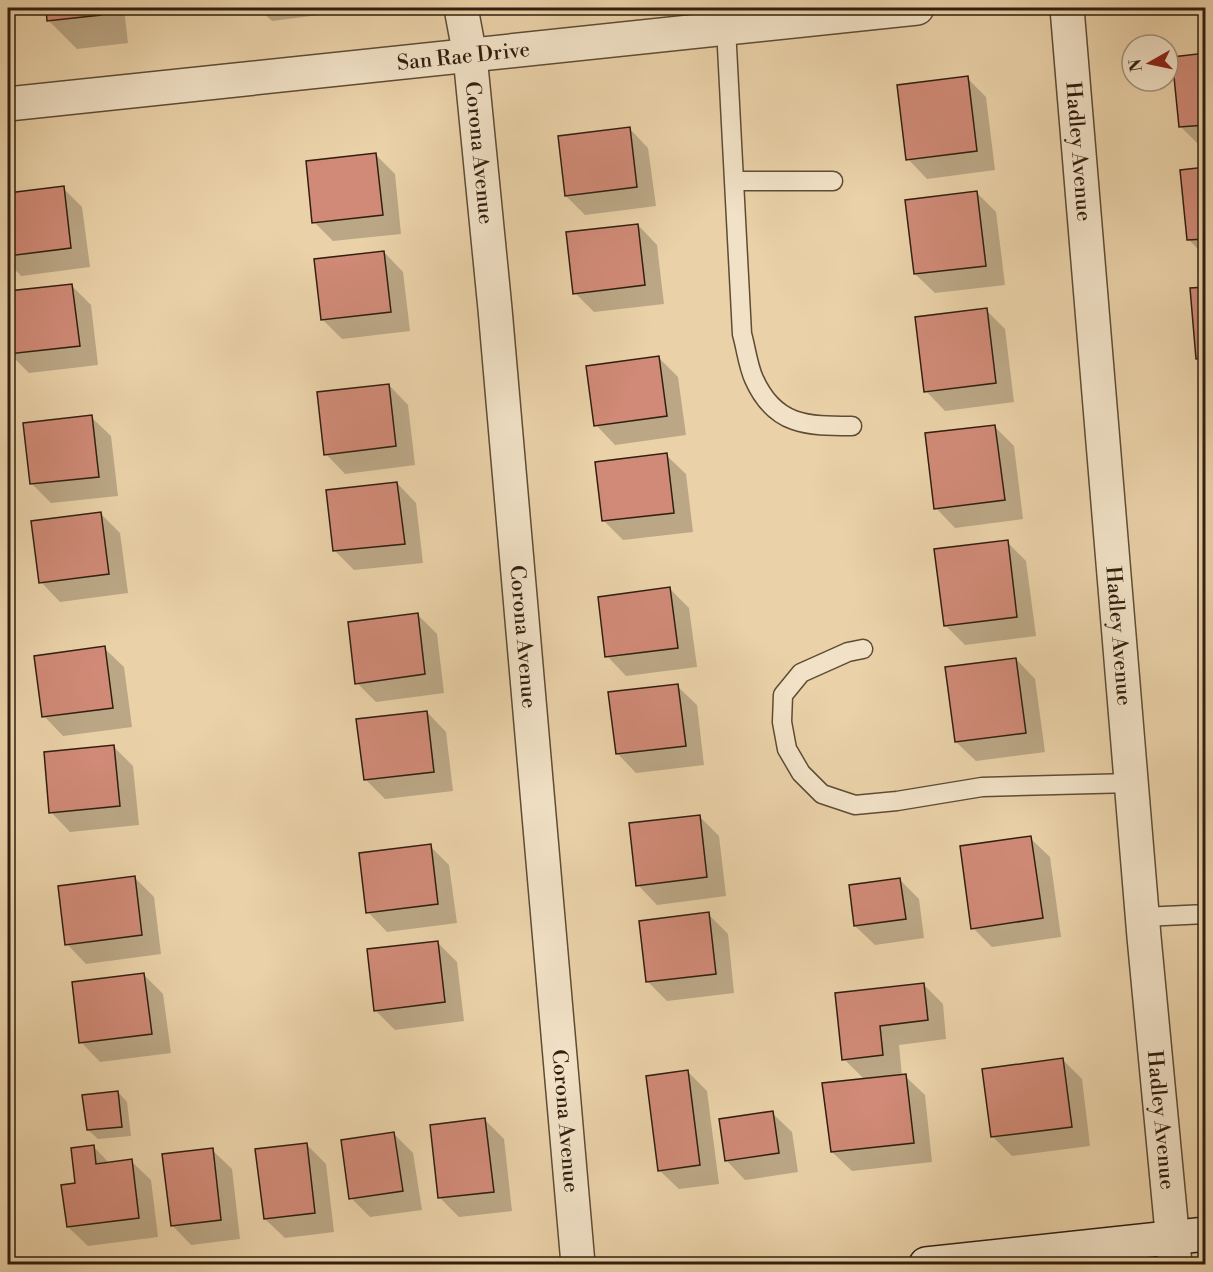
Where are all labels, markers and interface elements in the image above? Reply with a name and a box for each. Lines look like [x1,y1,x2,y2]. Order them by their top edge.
north arrow [1120,33,1180,93]
street label: San Rae Drive [396,37,531,77]
text: N [1125,57,1147,73]
street label: Corona Avenue [459,80,499,226]
street label: Hadley Avenue [1059,81,1097,222]
street label: Corona Avenue [503,564,542,709]
street label: Hadley Avenue [1099,565,1137,707]
street label: Corona Avenue [545,1048,584,1194]
street label: Hadley Avenue [1141,1049,1180,1191]

